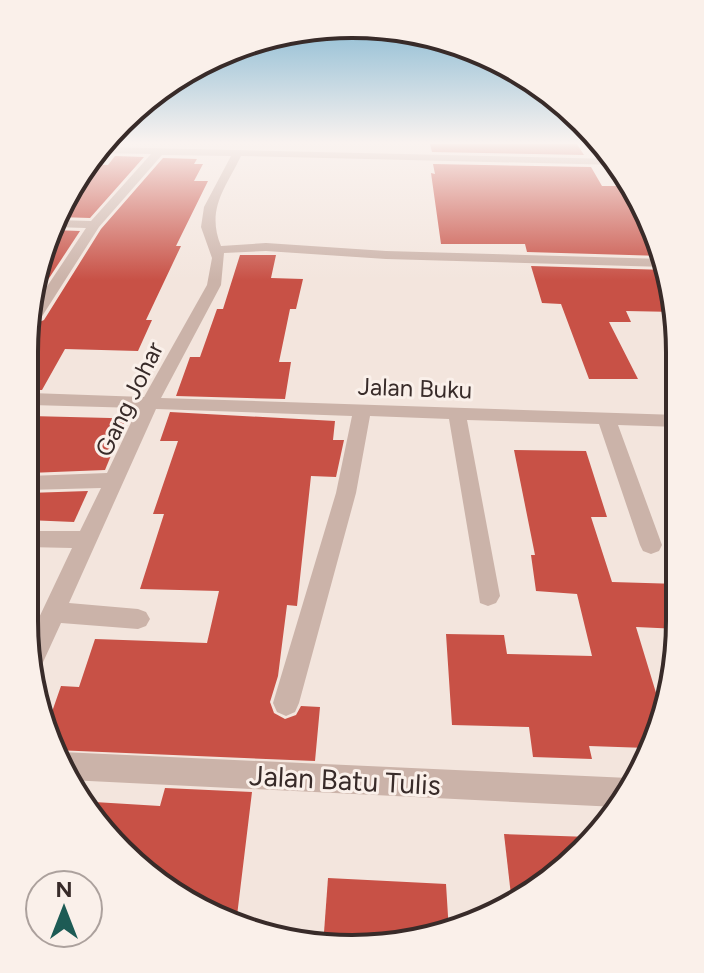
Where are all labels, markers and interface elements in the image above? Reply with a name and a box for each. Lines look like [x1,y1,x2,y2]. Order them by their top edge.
street label: Gang Johar [89,337,169,461]
street label: Jalan Buku [357,372,473,404]
street label: Jalan Batu Tulis [248,758,442,802]
north arrow [24,869,104,949]
text: N [55,876,73,903]

